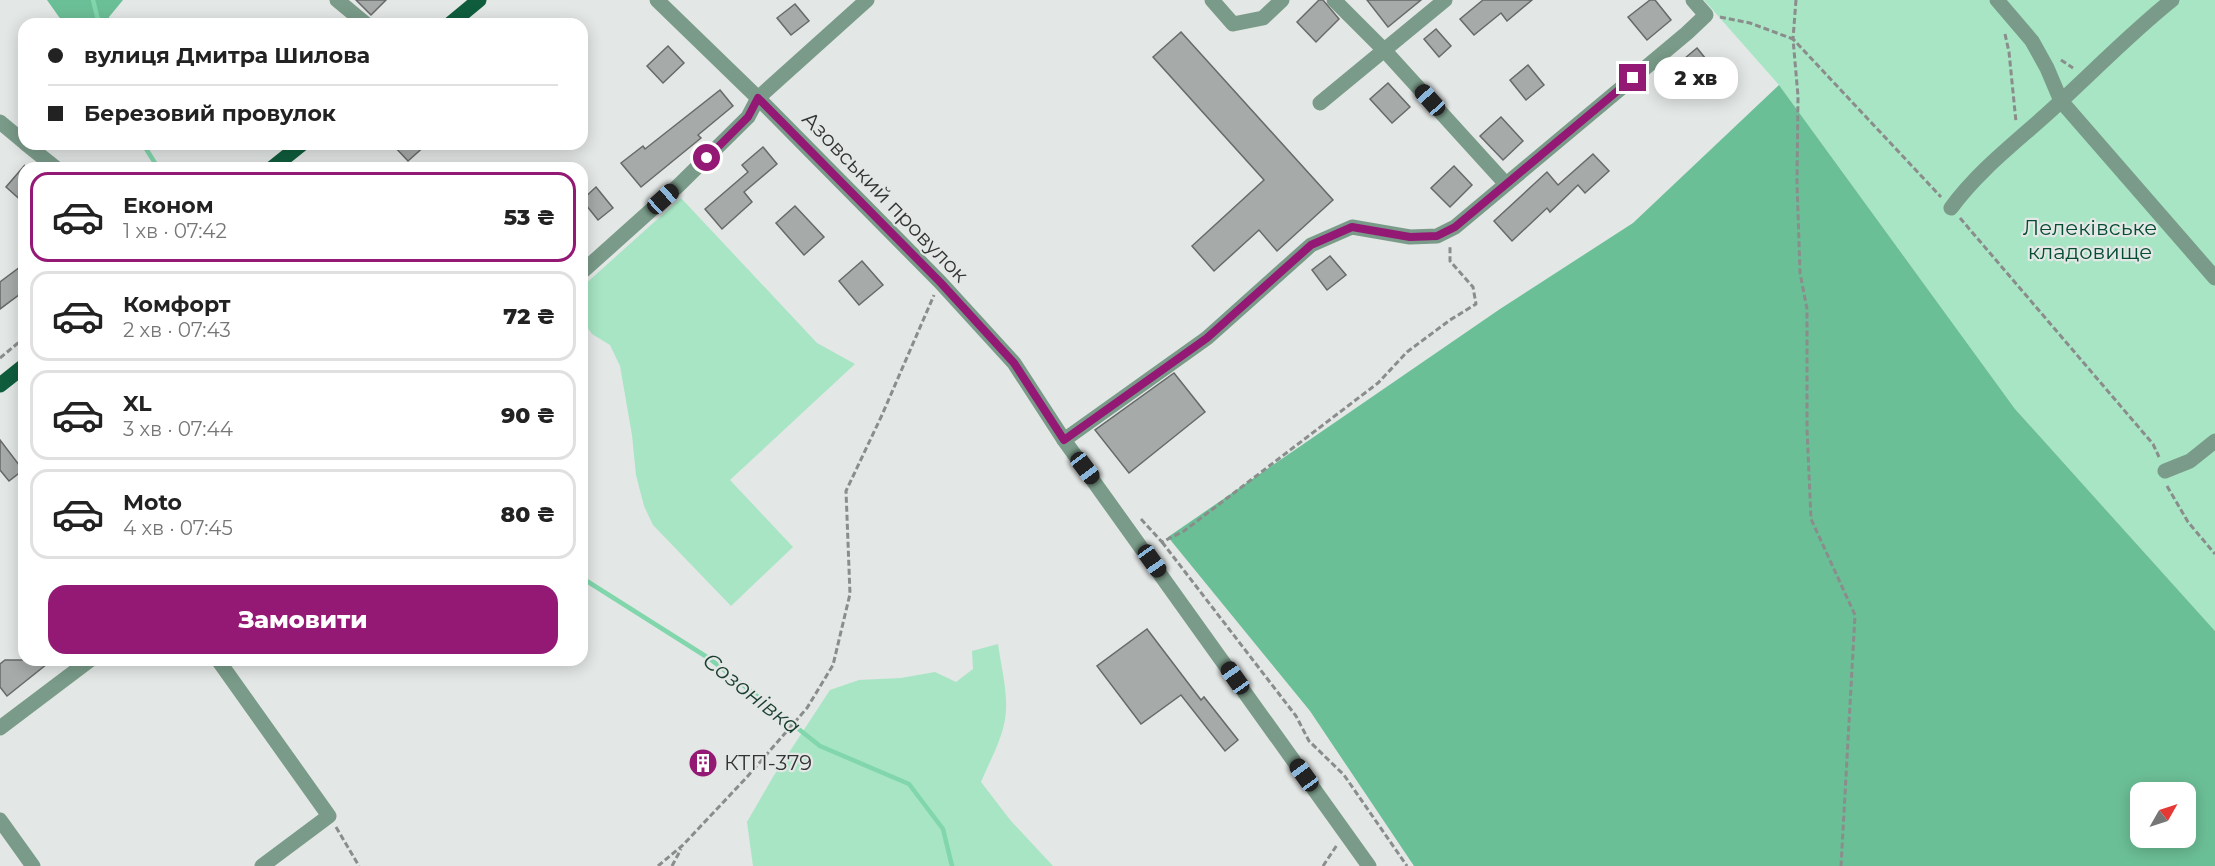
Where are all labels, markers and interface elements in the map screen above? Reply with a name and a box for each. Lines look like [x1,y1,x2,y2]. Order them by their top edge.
text: вулиця Дмитра Шилова [84,42,370,69]
callout: 2 хв [1654,57,1738,99]
route end [1619,64,1646,91]
text: 2 хв [1675,66,1717,90]
car [1411,81,1449,119]
text: Березовий провулок [84,100,336,127]
street label: Азовський провулок [797,106,974,287]
route start [693,144,720,171]
car [644,180,682,218]
icon: car [51,190,105,244]
text: Економ [123,192,214,219]
text: 53 ₴ [504,204,555,231]
park label: Лелеківське кладовище [2023,215,2157,264]
text: 1 хв · 07:42 [123,219,227,243]
icon: car [51,289,105,343]
text: Комфорт [123,291,231,318]
text: 72 ₴ [503,303,555,330]
text: 2 хв · 07:43 [123,318,231,342]
icon: car [51,388,105,442]
text: XL [123,390,152,417]
text: 90 ₴ [501,402,555,429]
text: 3 хв · 07:44 [123,417,233,441]
car [1067,448,1103,488]
icon: car [51,487,105,541]
text: Moto [123,489,182,516]
text: 80 ₴ [501,501,555,528]
text: 4 хв · 07:45 [123,516,233,540]
car [1134,541,1170,581]
button: Замовити [48,585,558,654]
water label: Созонівка [697,647,806,740]
car [1217,658,1253,698]
building icon: КТП-379 [687,747,719,779]
place label: КТП-379 [724,750,812,775]
car [1286,755,1322,795]
north arrow [2130,782,2196,848]
map controls [2130,782,2196,848]

